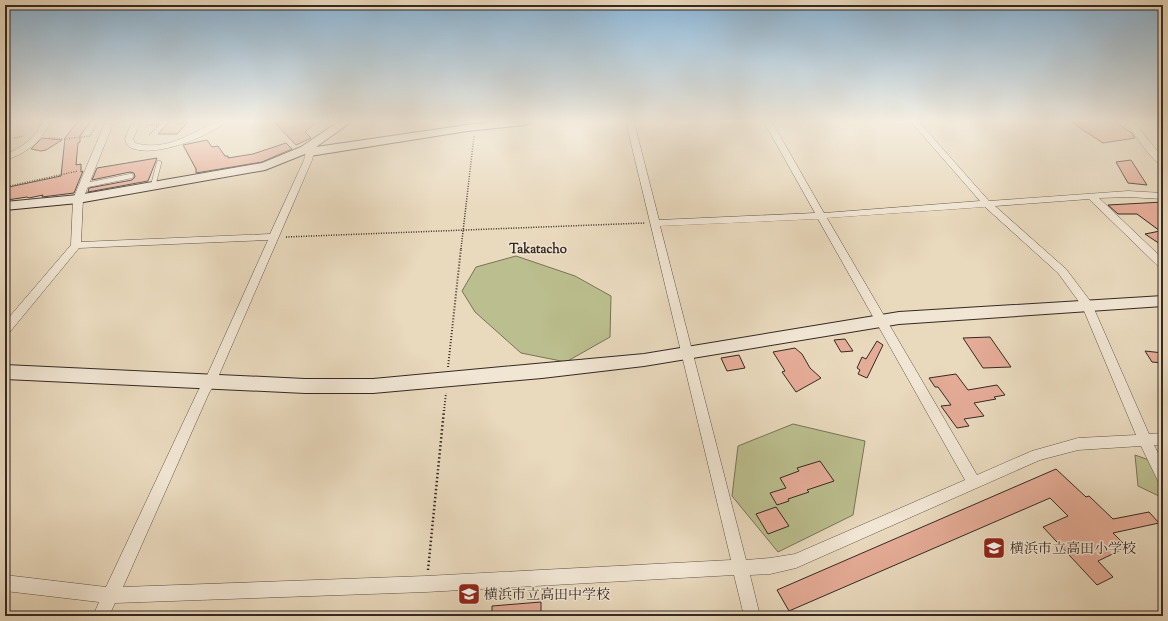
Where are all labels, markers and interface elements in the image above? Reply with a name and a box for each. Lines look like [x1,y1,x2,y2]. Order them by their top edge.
district label: Takatacho [509,241,567,259]
school or university icon: 横浜市立高田小学校 [981,535,1007,561]
place label: 横浜市立高田小学校 [1010,540,1136,560]
school or university icon: 横浜市立高田中学校 [456,581,482,607]
place label: 横浜市立高田中学校 [484,586,610,606]

